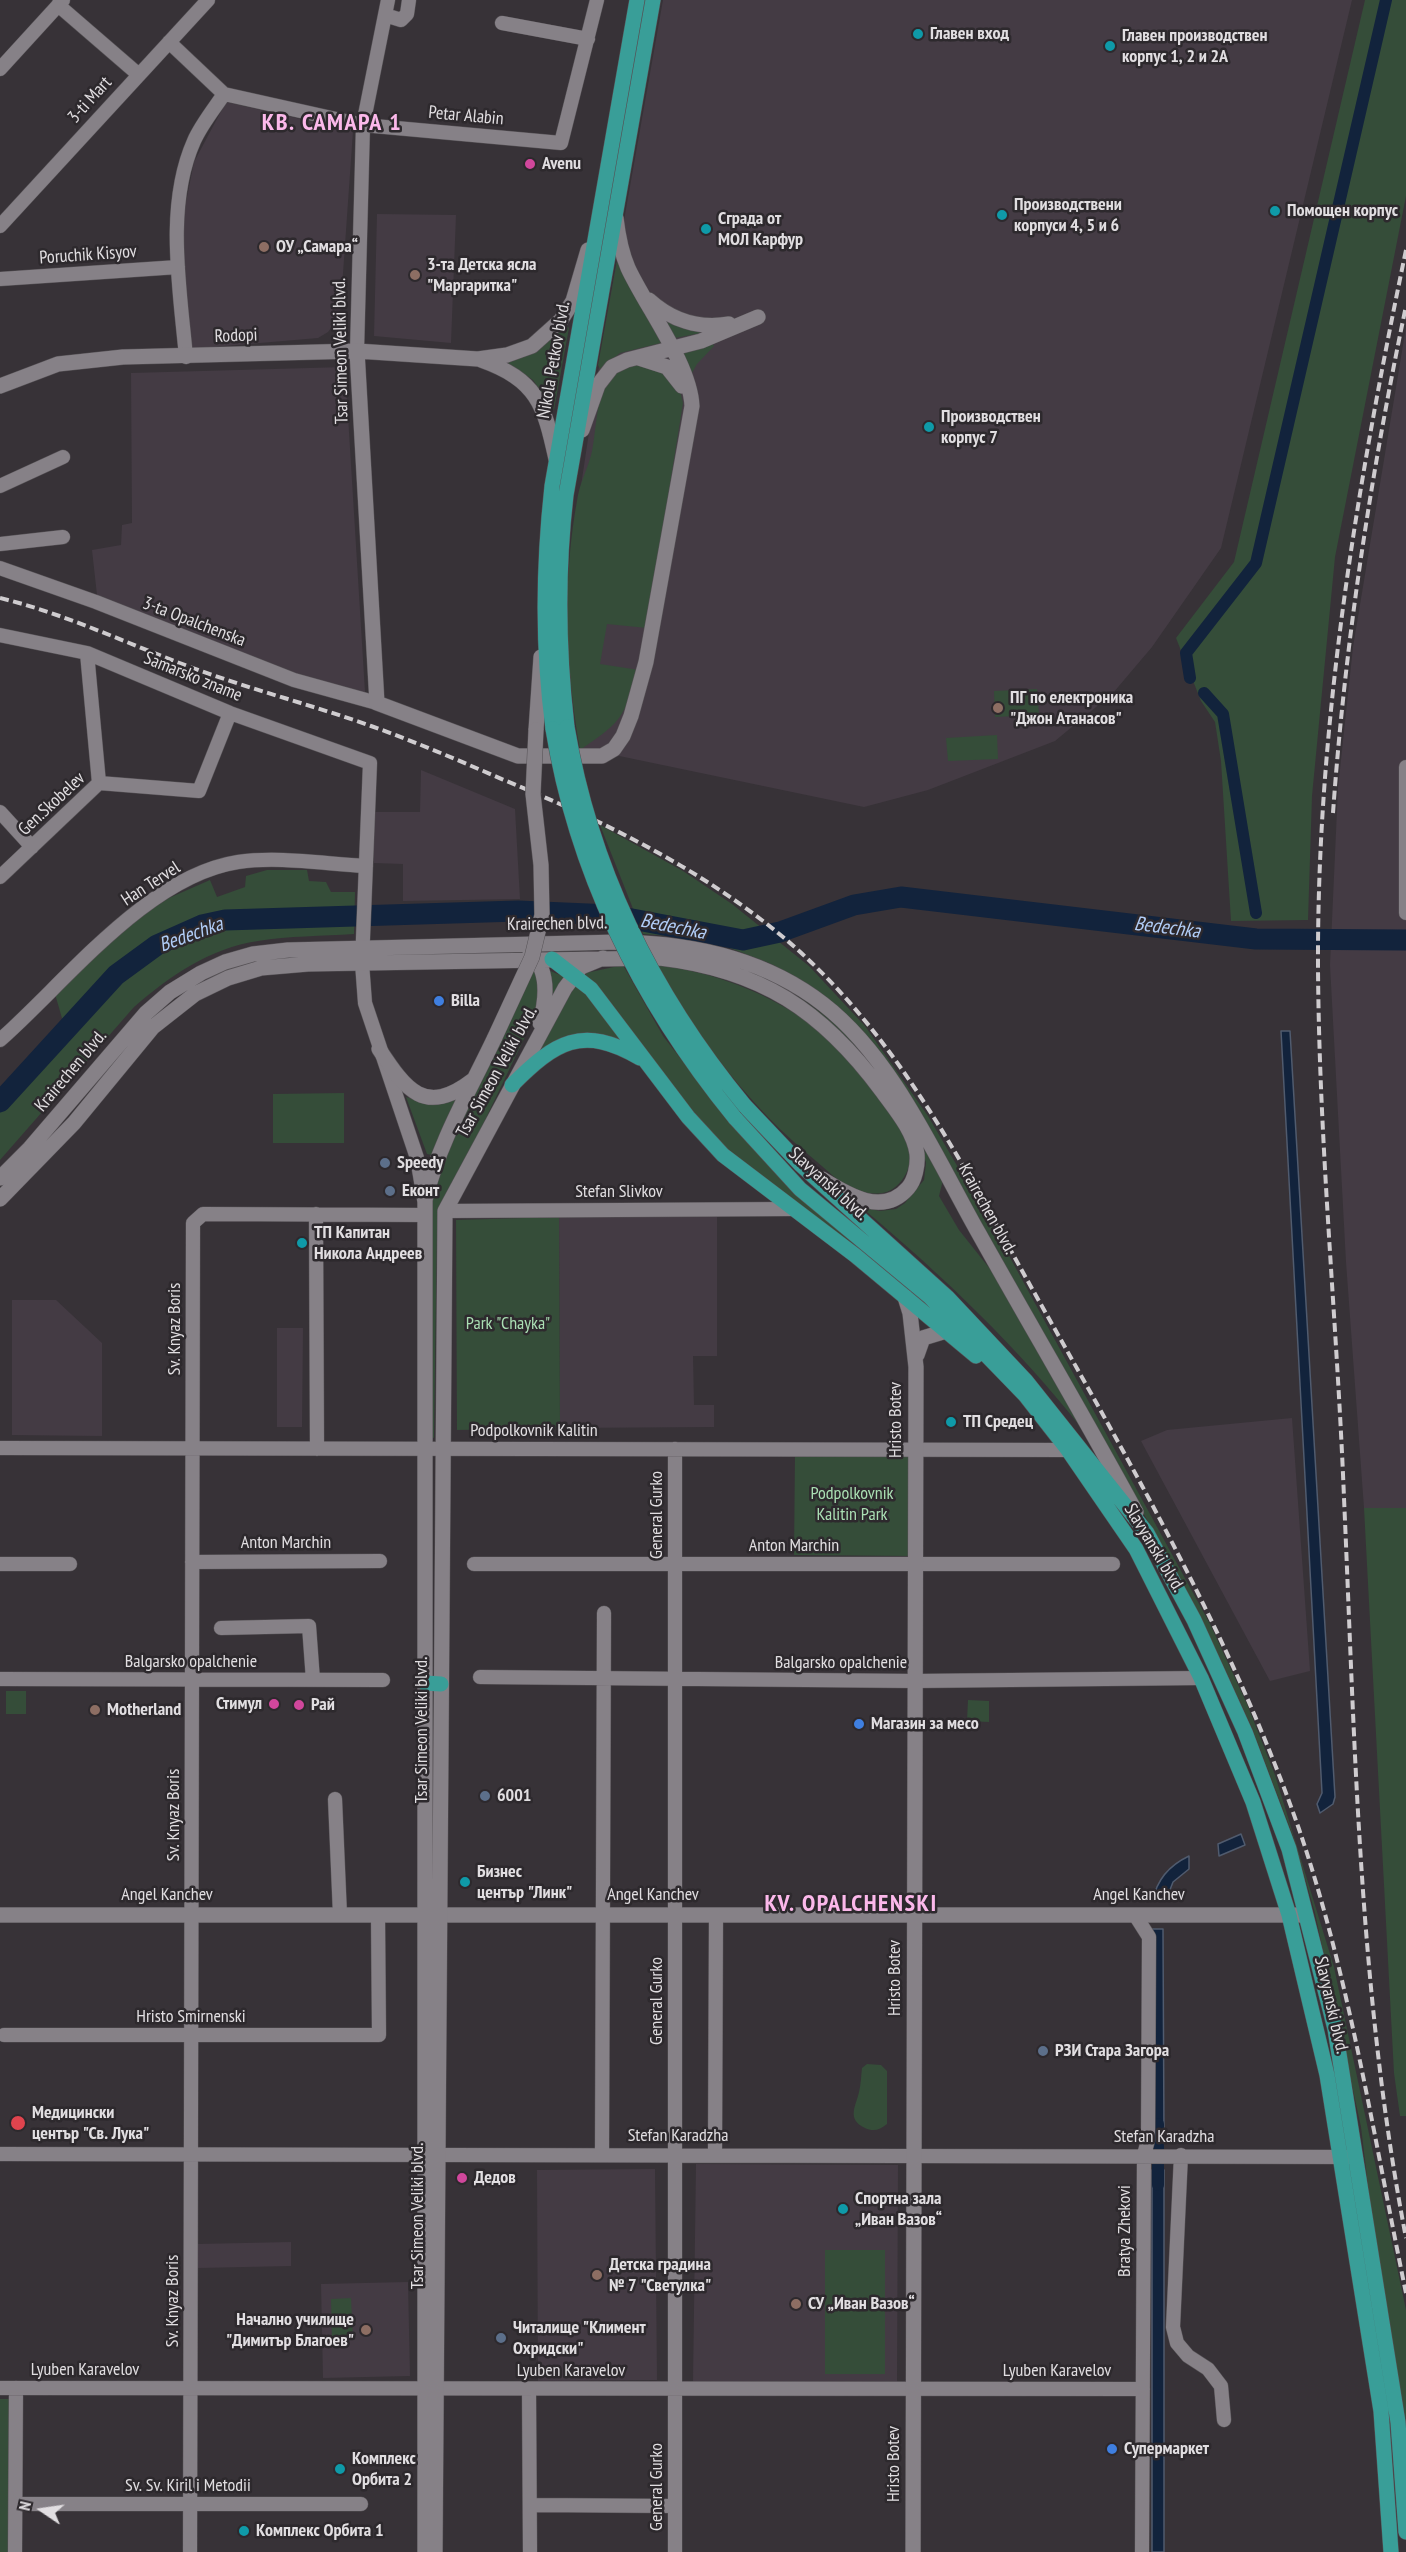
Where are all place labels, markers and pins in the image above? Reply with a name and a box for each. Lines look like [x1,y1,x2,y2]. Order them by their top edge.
place label: Главен вход [930,23,1009,45]
place label: Главен производствен корпус 1, 2 и 2А [1122,25,1268,68]
marker: Главен вход [911,27,925,41]
marker: Главен производствен корпус 1, 2 и 2А [1103,39,1117,53]
place label: Avenu [542,153,581,175]
marker: Avenu [523,157,537,171]
place label: Производствени корпуси 4, 5 и 6 [1014,194,1122,236]
place label: Помощен корпус [1287,200,1398,222]
marker: Помощен корпус [1268,204,1282,218]
place label: Сграда от МОЛ Карфур [718,208,803,250]
marker: Производствени корпуси 4, 5 и 6 [995,208,1009,222]
marker: Сграда от МОЛ Карфур [699,222,713,236]
place label: ОУ „Самара“ [276,236,358,258]
marker: ОУ „Самара“ [257,240,271,254]
place label: 3-та Детска ясла "Маргаритка" [427,254,536,296]
marker: 3-та Детска ясла "Маргаритка" [408,268,422,282]
place label: Производствeн корпус 7 [941,406,1041,448]
marker: Производствeн корпус 7 [922,420,936,434]
place label: ПГ по електроника "Джон Атанасов" [1010,687,1133,730]
marker: ПГ по електроника "Джон Атанасов" [991,701,1005,715]
place label: Billa [451,990,480,1012]
marker: Billa [432,994,446,1008]
place label: Speedy [397,1152,444,1174]
marker: Speedy [378,1156,392,1170]
place label: Еконт [402,1180,439,1202]
marker: Еконт [383,1184,397,1198]
place label: ТП Капитан Никола Андреев [314,1222,422,1264]
marker: ТП Капитан Никола Андреев [295,1236,309,1250]
place label: ТП Средец [963,1411,1033,1433]
marker: ТП Средец [944,1415,958,1429]
place label: Стимул [216,1693,262,1715]
place label: Рай [311,1694,335,1716]
marker: Стимул [267,1697,281,1711]
marker: Рай [292,1698,306,1712]
place label: Motherland [107,1699,181,1721]
marker: Motherland [88,1703,102,1717]
place label: Магазин за месо [871,1713,979,1735]
marker: Магазин за месо [852,1717,866,1731]
place label: 6001 [497,1785,531,1807]
marker: 6001 [478,1789,492,1803]
place label: Бизнес център "Линк" [477,1861,572,1904]
marker: Бизнес център "Линк" [458,1875,472,1889]
place label: РЗИ Стара Загора [1055,2040,1169,2062]
marker: РЗИ Стара Загора [1036,2044,1050,2058]
place label: Медицински център "Св. Лука" [32,2102,149,2144]
marker: Медицински център "Св. Лука" [9,2114,27,2132]
place label: Дедов [474,2167,516,2189]
marker: Дедов [455,2171,469,2185]
place label: Спортна зала „Иван Вазов“ [855,2188,942,2230]
marker: Спортна зала „Иван Вазов“ [836,2202,850,2216]
place label: Детска градина № 7 "Светулка" [609,2254,711,2296]
marker: Детска градина № 7 "Светулка" [590,2268,604,2282]
place label: СУ „Иван Вазов“ [808,2293,915,2315]
marker: СУ „Иван Вазов“ [789,2297,803,2311]
place label: Начално училище "Димитър Благоев" [226,2309,354,2352]
place label: Читалище "Климент Охридски" [513,2317,646,2360]
marker: Начално училище "Димитър Благоев" [359,2323,373,2337]
marker: Читалище "Климент Охридски" [494,2331,508,2345]
place label: Супермаркет [1124,2438,1209,2460]
marker: Супермаркет [1105,2442,1119,2456]
place label: Комплекс Орбита 2 [352,2448,416,2490]
marker: Комплекс Орбита 2 [333,2462,347,2476]
place label: Комплекс Орбита 1 [256,2520,384,2542]
marker: Комплекс Орбита 1 [237,2524,251,2538]

